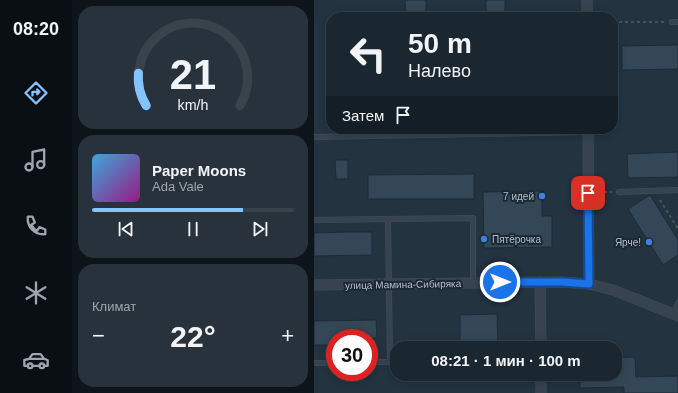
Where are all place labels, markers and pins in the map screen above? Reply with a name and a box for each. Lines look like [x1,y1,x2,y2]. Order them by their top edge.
pin [571,176,605,210]
place label: 7 идей [503,191,534,202]
marker: 7 идей [537,191,547,201]
marker: Пятёрочка [479,234,489,244]
place label: Пятёрочка [492,234,541,245]
place label: Ярче! [615,237,641,248]
marker: Ярче! [644,237,654,247]

